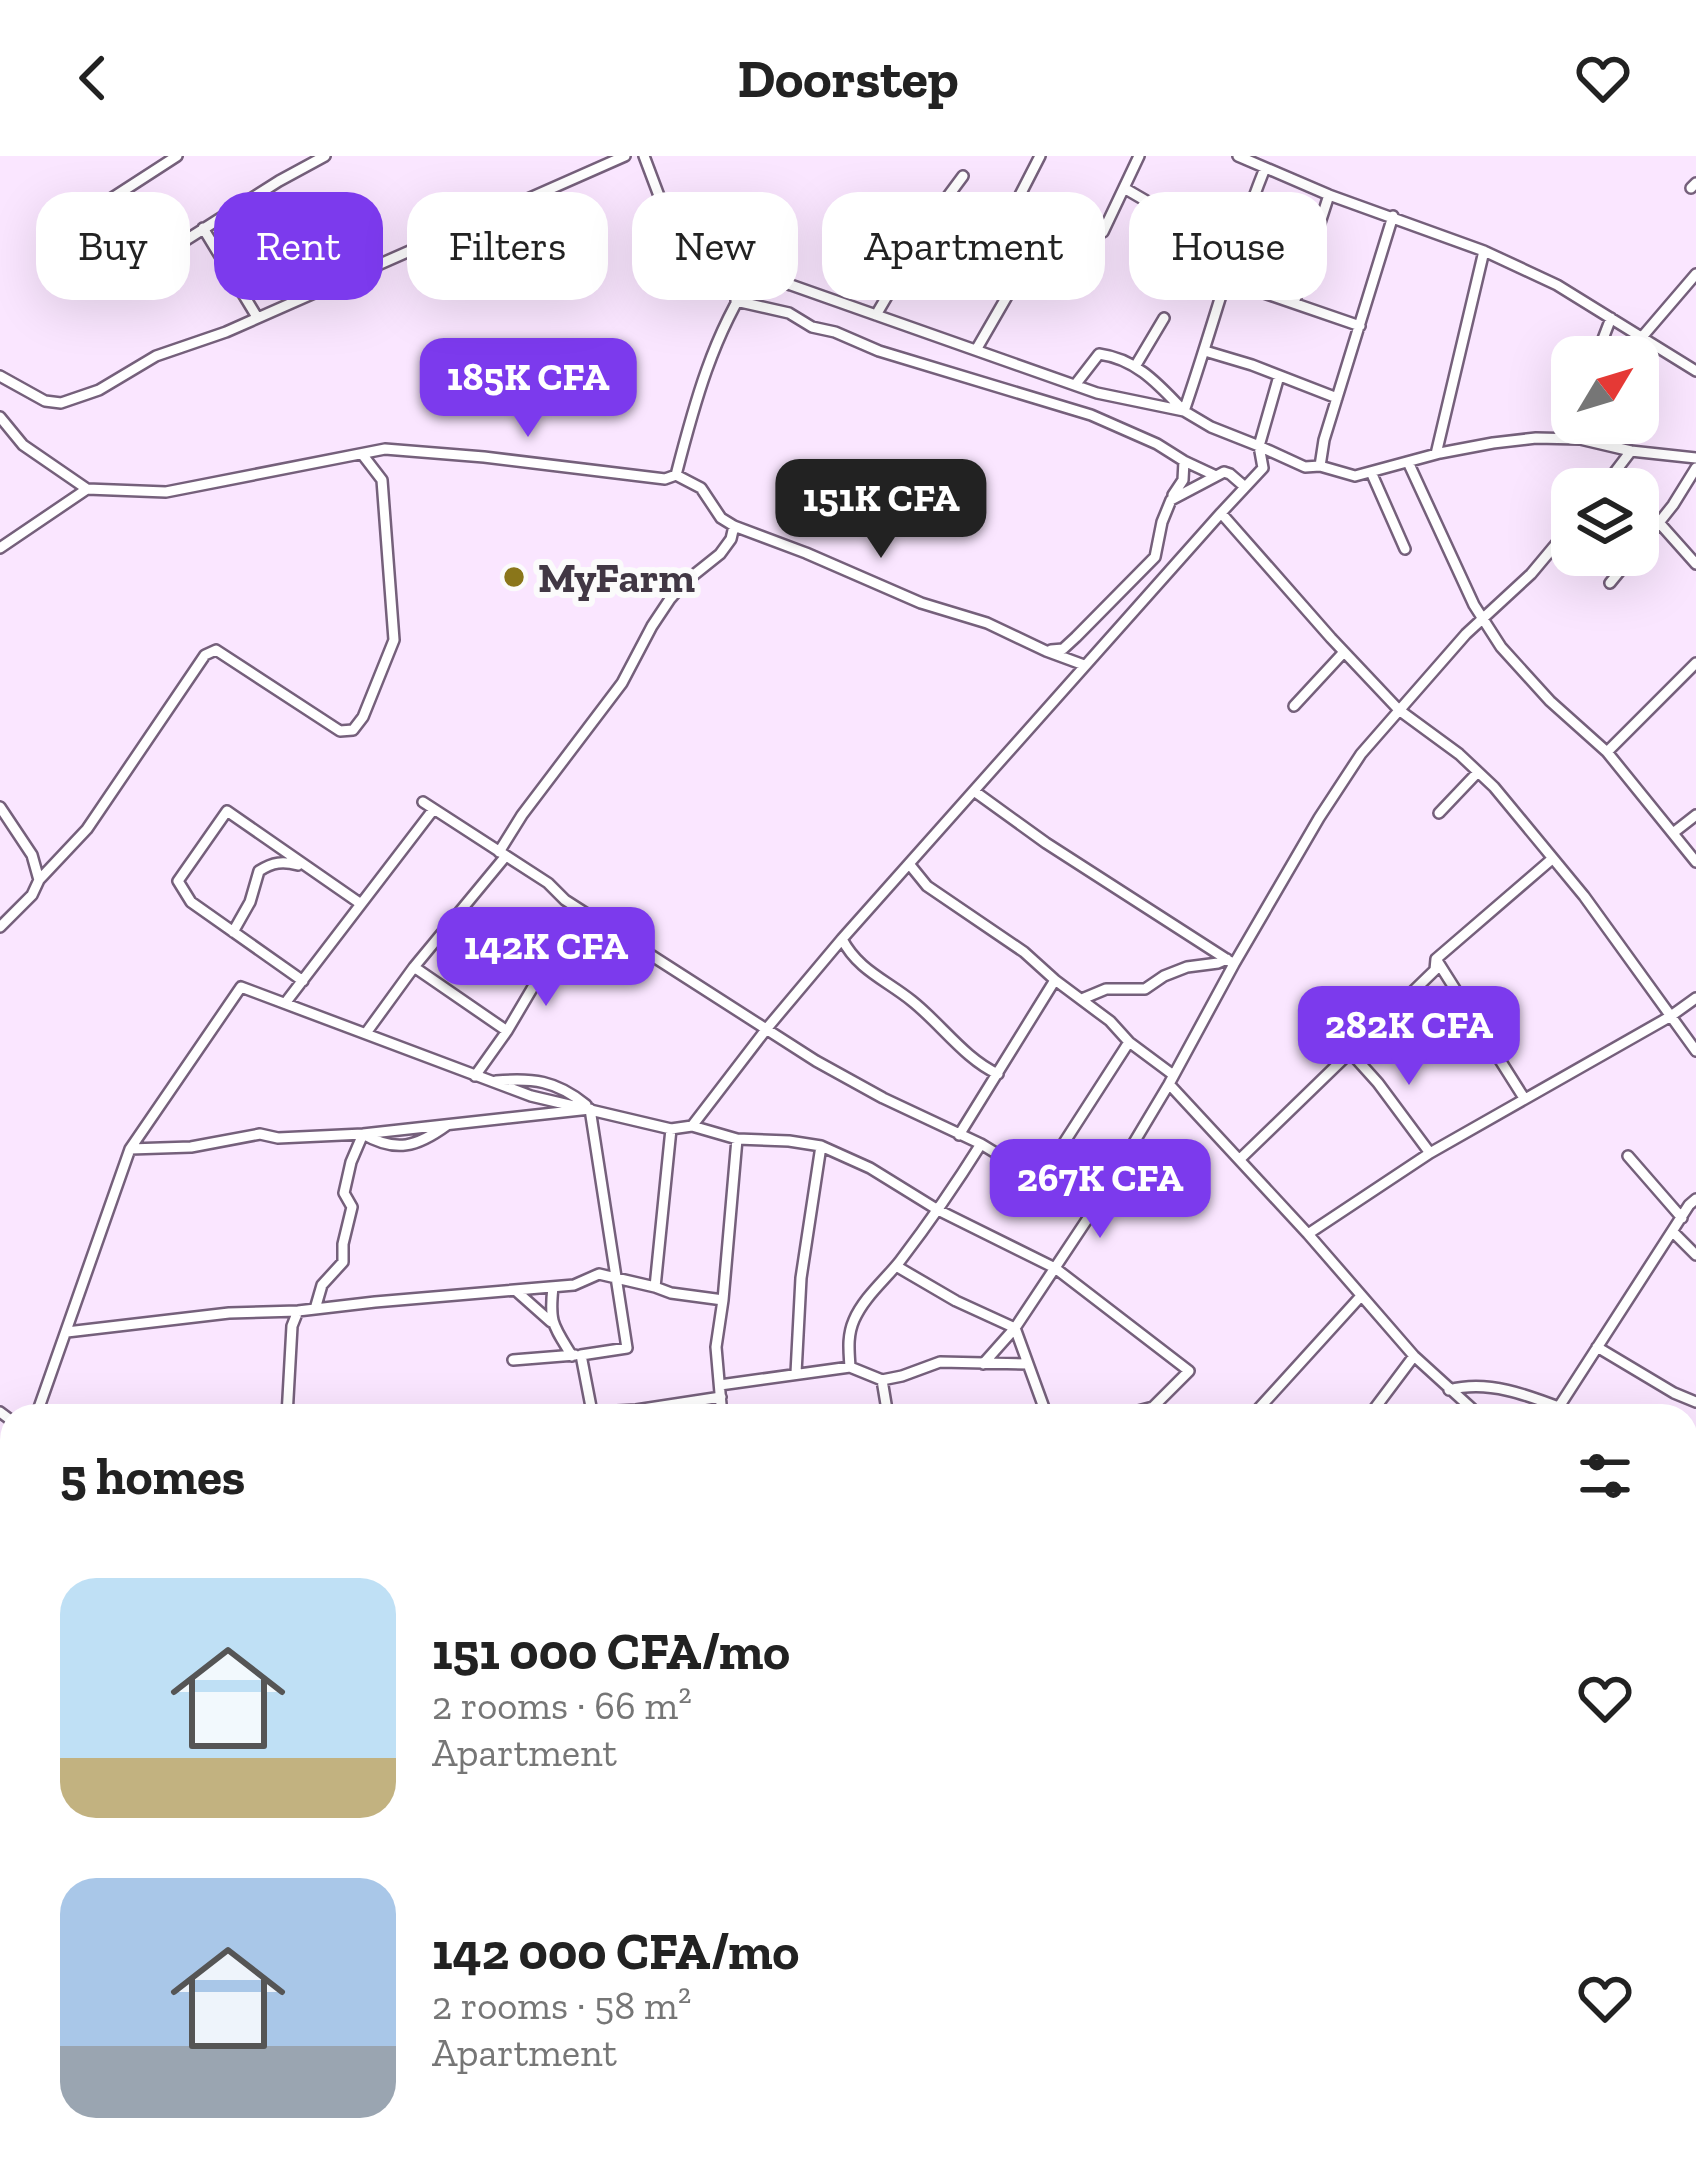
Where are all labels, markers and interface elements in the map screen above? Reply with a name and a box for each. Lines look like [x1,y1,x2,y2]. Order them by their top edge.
icon: back [60,45,126,111]
icon: heart [1570,45,1636,111]
text: Doorstep [737,46,959,111]
chip: Buy [36,192,190,300]
chip: Rent [214,192,383,300]
chip: Filters [407,192,608,300]
chip: New [632,192,798,300]
chip: Apartment [822,192,1105,300]
chip: House [1129,192,1327,300]
north arrow [1551,336,1659,444]
map controls [1551,336,1659,576]
pin: 185K CFA [404,338,652,440]
text: 185K CFA [447,353,609,400]
pin: 151K CFA [757,459,1005,561]
button: layers [1551,468,1659,576]
text: 151K CFA [802,474,960,521]
place label: MyFarm [538,552,695,603]
marker: MyFarm [501,564,527,590]
pin: 142K CFA [422,907,670,1009]
text: 142K CFA [464,922,628,969]
pin: 282K CFA [1285,986,1533,1088]
text: 282K CFA [1325,1001,1493,1048]
pin: 267K CFA [976,1139,1224,1241]
text: 267K CFA [1017,1154,1183,1201]
icon: filters [1572,1443,1638,1509]
text: 5 homes [60,1446,245,1507]
text: 151 000 CFA/mo [432,1621,790,1682]
icon: home [156,1626,300,1770]
icon: heart [1572,1665,1638,1731]
text: 2 rooms · 66 m² [432,1682,692,1729]
text: Apartment [432,1729,617,1776]
text: 142 000 CFA/mo [432,1921,799,1982]
icon: home [156,1926,300,2070]
icon: heart [1572,1965,1638,2031]
text: 2 rooms · 58 m² [432,1982,691,2029]
text: Apartment [432,2029,617,2076]

